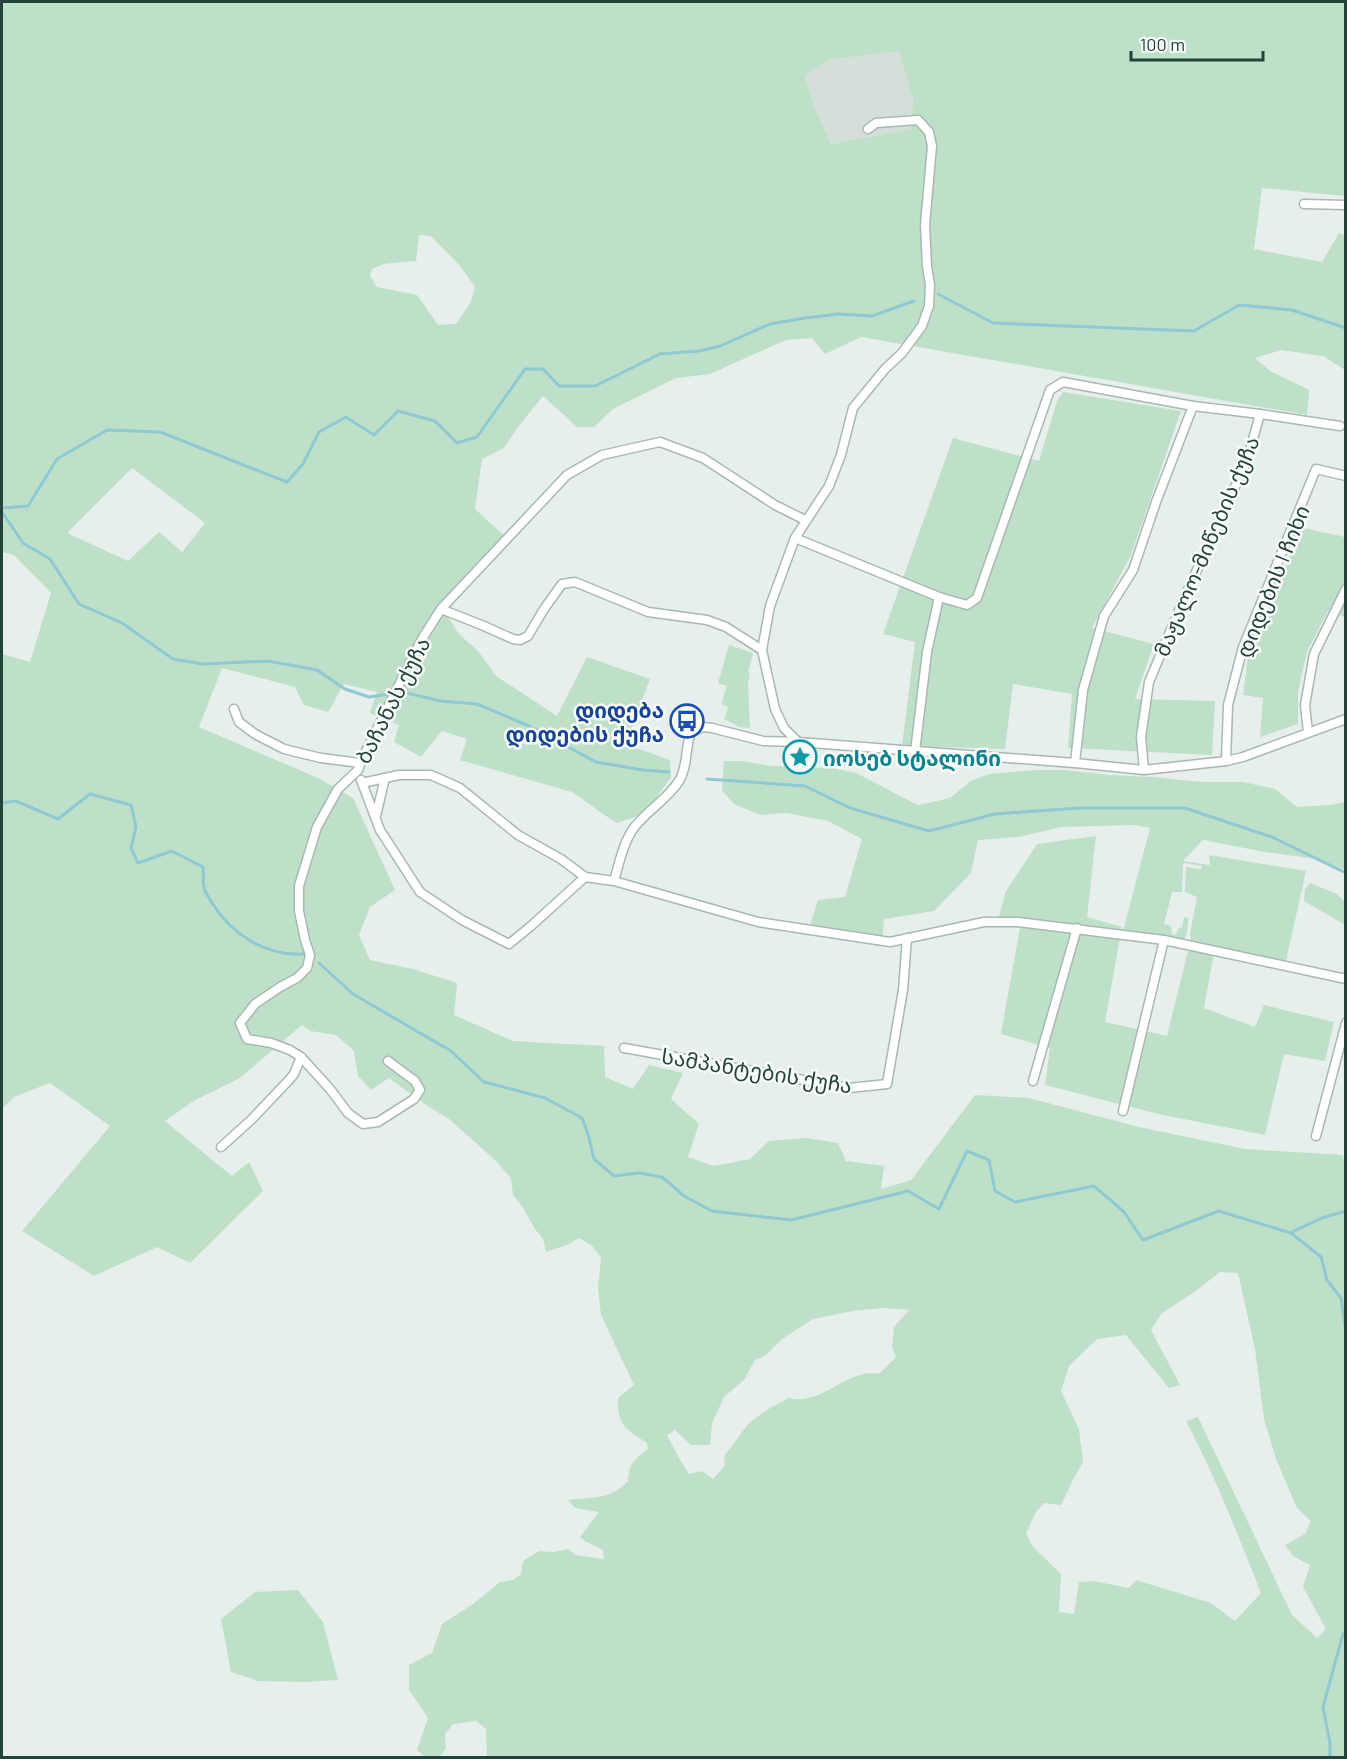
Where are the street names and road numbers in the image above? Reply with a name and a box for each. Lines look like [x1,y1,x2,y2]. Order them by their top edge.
street label: მაჟალო-მიწების ქუჩა [1148,432,1266,661]
street label: დიდების I ჩიხი [1230,501,1316,661]
street label: ბაჩანას ქუჩა [349,633,435,768]
street label: სამპანტების ქუჩა [660,1043,854,1098]

